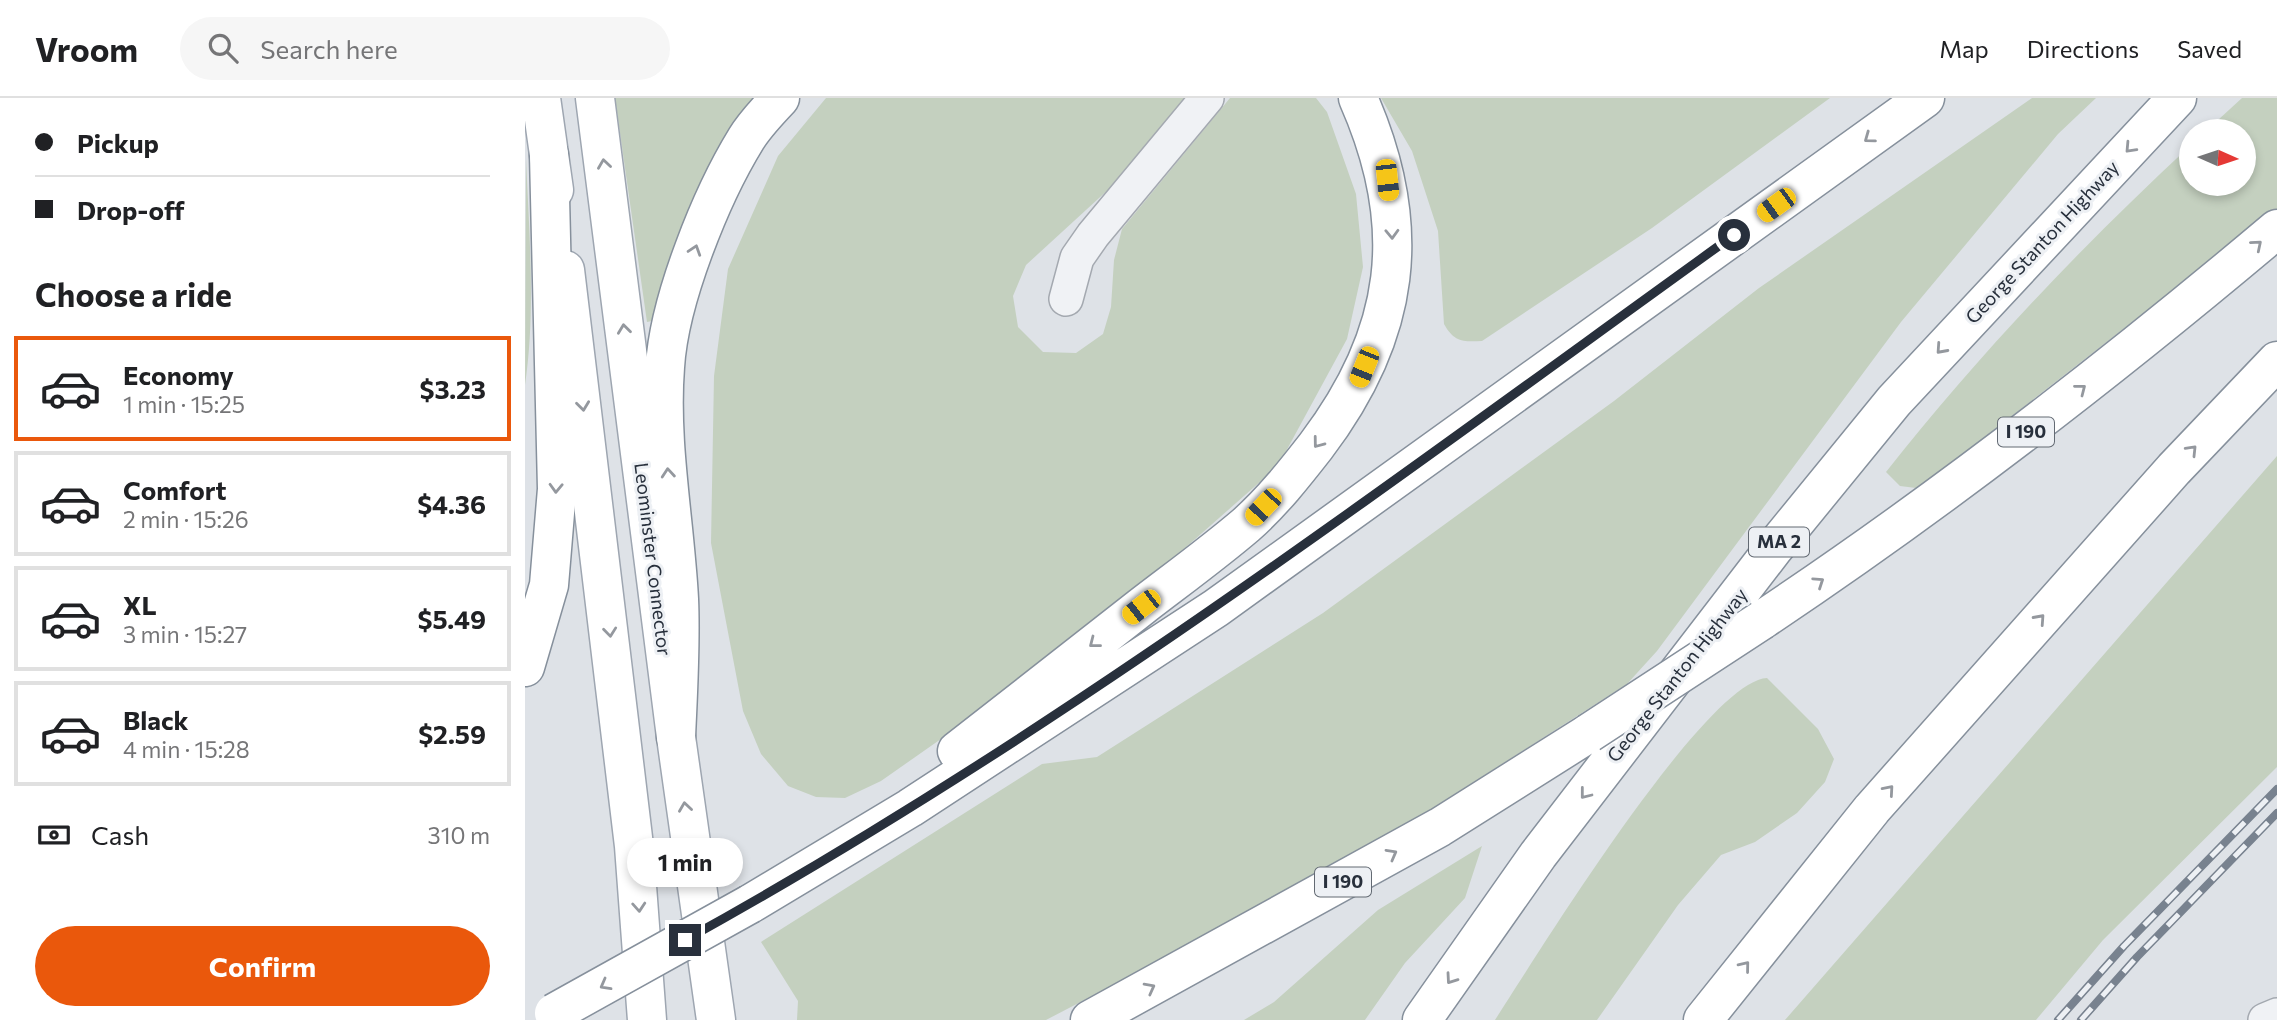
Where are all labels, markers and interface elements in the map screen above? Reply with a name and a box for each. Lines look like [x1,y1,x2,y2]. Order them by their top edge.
search box [180,17,670,80]
text: Vroom [35,28,138,69]
icon: search [204,29,242,67]
text: Search here [260,33,398,64]
text: Map [1939,34,1989,63]
text: Directions [2027,34,2139,63]
text: Saved [2177,34,2242,63]
north arrow [2179,119,2256,196]
map controls [2179,119,2256,196]
text: Pickup [77,127,159,158]
one-way arrow [1864,130,1877,142]
one-way arrow [2126,139,2139,152]
street label: George Stanton Highway [1960,155,2123,328]
one-way arrow [596,158,611,170]
car [1375,158,1400,202]
car [1753,184,1800,226]
text: Drop-off [77,194,184,225]
route start [1718,219,1750,251]
one-way arrow [1385,229,1400,240]
one-way arrow [2249,241,2262,254]
one-way arrow [687,244,701,256]
text: Choose a ride [35,274,232,314]
one-way arrow [617,323,632,334]
one-way arrow [1937,341,1950,354]
car [1347,344,1382,390]
icon: car [39,357,102,420]
text: Economy [123,359,234,390]
text: $3.23 [419,373,486,404]
one-way arrow [2073,385,2085,398]
text: 1 min · 15:25 [123,390,245,418]
one-way arrow [575,400,590,412]
road number: I 190 [1998,418,2054,446]
one-way arrow [1313,436,1326,448]
one-way arrow [2184,446,2197,459]
street label: Leominster Connector [630,461,677,657]
one-way arrow [661,467,676,478]
icon: car [39,472,102,535]
text: Comfort [123,474,226,505]
one-way arrow [549,483,564,494]
car [1241,484,1286,530]
text: $4.36 [417,488,486,519]
text: 2 min · 15:26 [123,505,249,533]
road number: MA 2 [1749,528,1809,556]
one-way arrow [1811,578,1824,590]
street label: George Stanton Highway [1602,583,1752,766]
car [1118,586,1165,628]
icon: car [39,587,102,650]
text: XL [123,589,157,620]
text: $5.49 [418,603,486,634]
one-way arrow [2031,614,2044,627]
text: 3 min · 15:27 [123,620,247,648]
one-way arrow [602,626,617,638]
one-way arrow [1090,635,1102,648]
icon: car [39,702,102,765]
text: Black [123,704,189,735]
text: $2.59 [418,718,486,749]
text: 4 min · 15:28 [123,735,250,763]
one-way arrow [1881,785,1893,798]
one-way arrow [1580,787,1593,799]
one-way arrow [678,801,693,813]
icon: cash [35,816,73,854]
text: Cash [91,819,149,850]
text: 310 m [428,821,490,849]
callout: 1 min [627,838,743,888]
text: 1 min [658,848,712,876]
one-way arrow [1385,849,1397,862]
road number: I 190 [1315,868,1371,896]
one-way arrow [631,902,646,913]
route end [669,924,701,956]
button: Confirm [35,926,490,1006]
one-way arrow [1737,961,1749,974]
one-way arrow [1447,971,1459,984]
one-way arrow [600,976,612,990]
one-way arrow [1143,983,1155,996]

